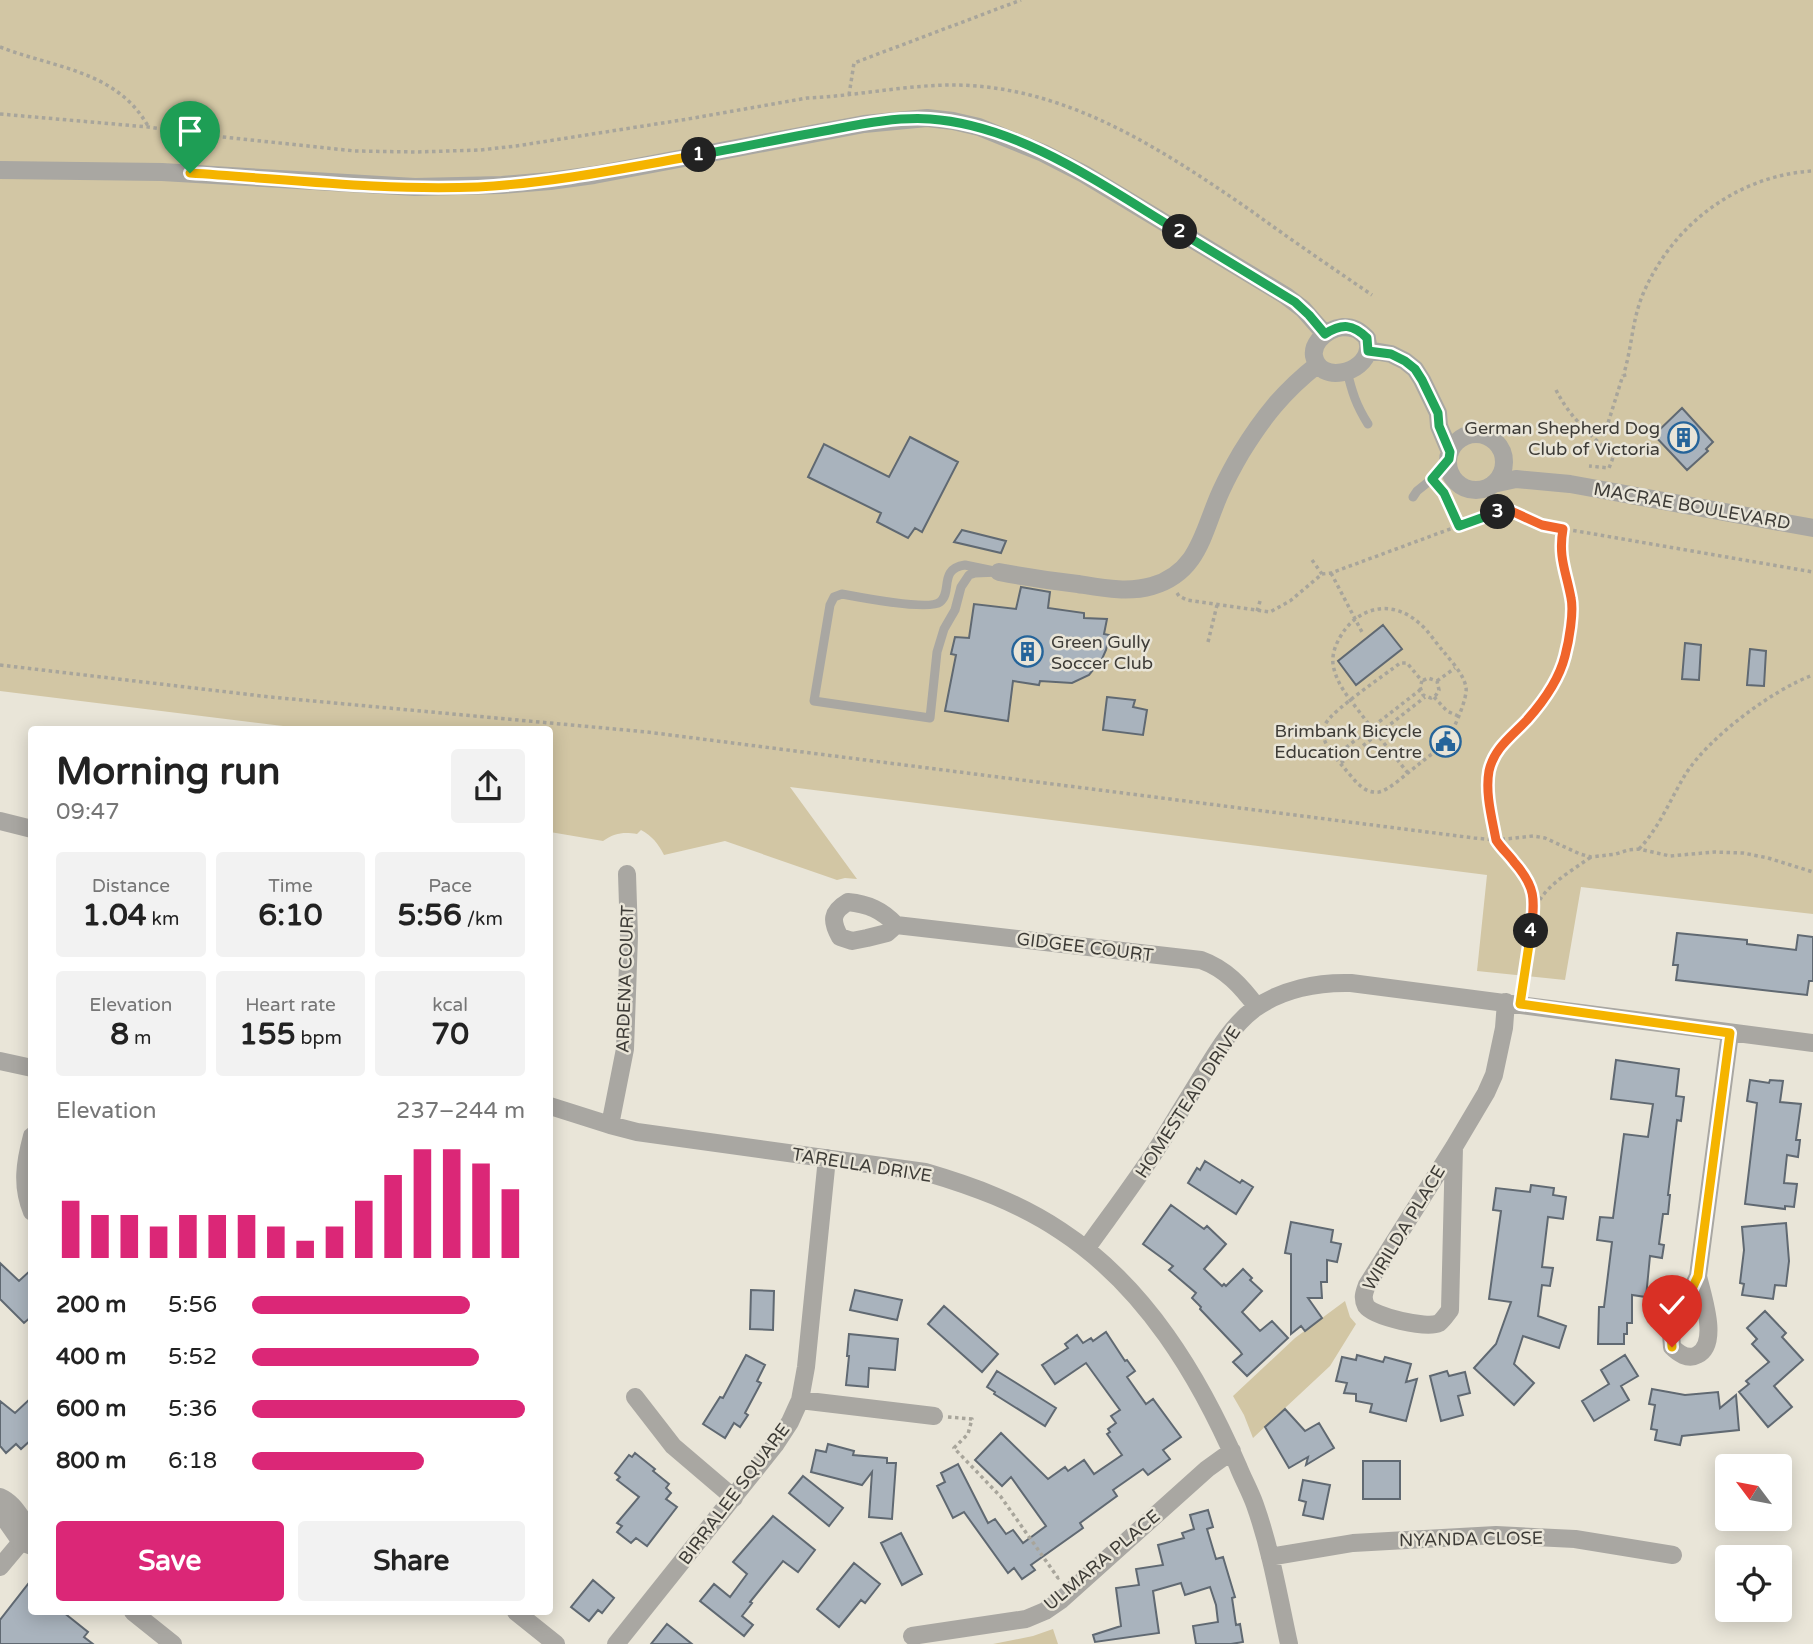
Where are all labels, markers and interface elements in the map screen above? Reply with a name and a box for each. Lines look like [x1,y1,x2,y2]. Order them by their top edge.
pin [160,101,220,173]
icon: arrive [171,112,209,150]
pin: 1 [682,138,716,172]
text: 1 [693,143,704,165]
pin: 2 [1162,215,1198,250]
text: 2 [1174,220,1185,242]
place label: German Shepherd Dog Club of Victoria [1464,417,1660,460]
building icon: German Shepherd Dog Club of Victoria [1666,421,1700,455]
street label: MACRAE BOULEVARD [1592,478,1792,534]
pin: 3 [1480,494,1516,530]
text: 3 [1492,500,1503,522]
place label: Green Gully Soccer Club [1051,631,1153,674]
building icon: Green Gully Soccer Club [1011,635,1045,669]
place label: Brimbank Bicycle Education Centre [1274,720,1422,763]
public building icon: Brimbank Bicycle Education Centre [1428,724,1462,758]
text: Morning run [56,749,280,795]
button: share [451,749,525,823]
text: 09:47 [56,798,120,826]
text: Distance [92,875,170,897]
text: Time [268,875,313,897]
text: Pace [428,875,472,897]
text: 1.04 [82,897,147,934]
text: 6:10 [258,897,323,934]
text: 5:56 [397,897,462,934]
street label: ARDENA COURT [611,905,639,1053]
text: km [147,908,179,930]
text: /km [462,908,503,930]
pin: 4 [1514,914,1548,948]
text: 4 [1525,919,1536,941]
street label: GIDGEE COURT [1015,928,1155,966]
text: Elevation [89,994,172,1016]
text: Heart rate [245,994,336,1016]
text: kcal [432,994,468,1016]
text: 8 [110,1016,129,1053]
text: 155 [239,1016,296,1053]
text: 70 [431,1016,469,1053]
street label: HOMESTEAD DRIVE [1131,1022,1245,1182]
text: m [129,1027,151,1049]
text: bpm [296,1027,342,1049]
text: Elevation [56,1097,157,1125]
text: 237–244 m [396,1097,525,1125]
street label: TARELLA DRIVE [790,1143,934,1187]
street label: WIRILDA PLACE [1358,1161,1450,1295]
pin [1642,1275,1702,1347]
icon: check [1653,1286,1691,1324]
text: 200 m [56,1291,126,1319]
text: 5:56 [168,1291,217,1319]
text: 400 m [56,1343,126,1371]
text: 5:52 [168,1343,217,1371]
text: 600 m [56,1395,126,1423]
text: 5:36 [168,1395,217,1423]
street label: BIRRALEE SQUARE [674,1419,794,1569]
text: 800 m [56,1447,126,1475]
text: 6:18 [168,1447,217,1475]
north arrow [1715,1454,1792,1531]
map controls [1715,1454,1792,1622]
street label: ULMARA PLACE [1039,1505,1165,1615]
button: Save [56,1521,284,1601]
button: Share [298,1521,525,1601]
street label: NYANDA CLOSE [1399,1527,1543,1551]
button: locate [1715,1545,1792,1622]

